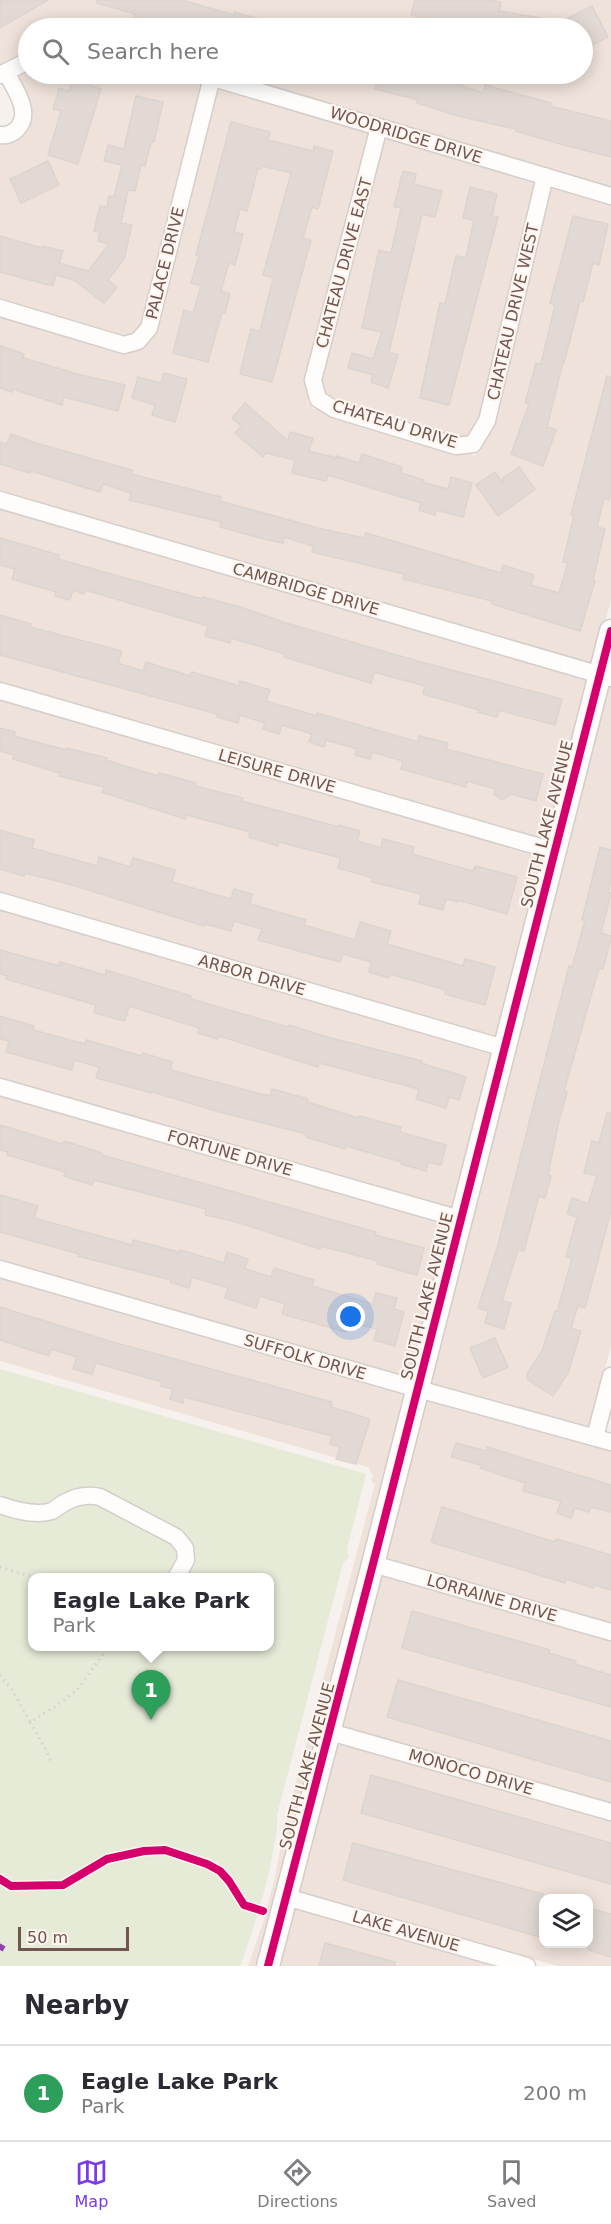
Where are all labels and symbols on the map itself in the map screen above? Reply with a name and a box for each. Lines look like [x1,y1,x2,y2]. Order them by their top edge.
street label: WOODRIDGE DRIVE [328,103,484,167]
street label: CHATEAU DRIVE EAST [312,175,376,350]
street label: PALACE DRIVE [142,205,188,321]
street label: CHATEAU DRIVE WEST [483,222,543,402]
street label: CHATEAU DRIVE [330,396,460,452]
street label: CAMBRIDGE DRIVE [230,559,382,619]
street label: SOUTH LAKE AVENUE [517,738,577,910]
street label: LEISURE DRIVE [216,745,338,797]
street label: ARBOR DRIVE [196,951,308,999]
street label: FORTUNE DRIVE [165,1126,295,1180]
street label: SOUTH LAKE AVENUE [397,1210,457,1382]
your location [336,1302,365,1331]
street label: SUFFOLK DRIVE [242,1330,368,1384]
street label: LORRAINE DRIVE [425,1570,559,1626]
pin: 1 [132,1670,170,1720]
street label: SOUTH LAKE AVENUE [276,1680,338,1852]
street label: MONOCO DRIVE [406,1745,536,1799]
street label: LAKE AVENUE [350,1907,462,1955]
scale bar [18,1924,129,1952]

